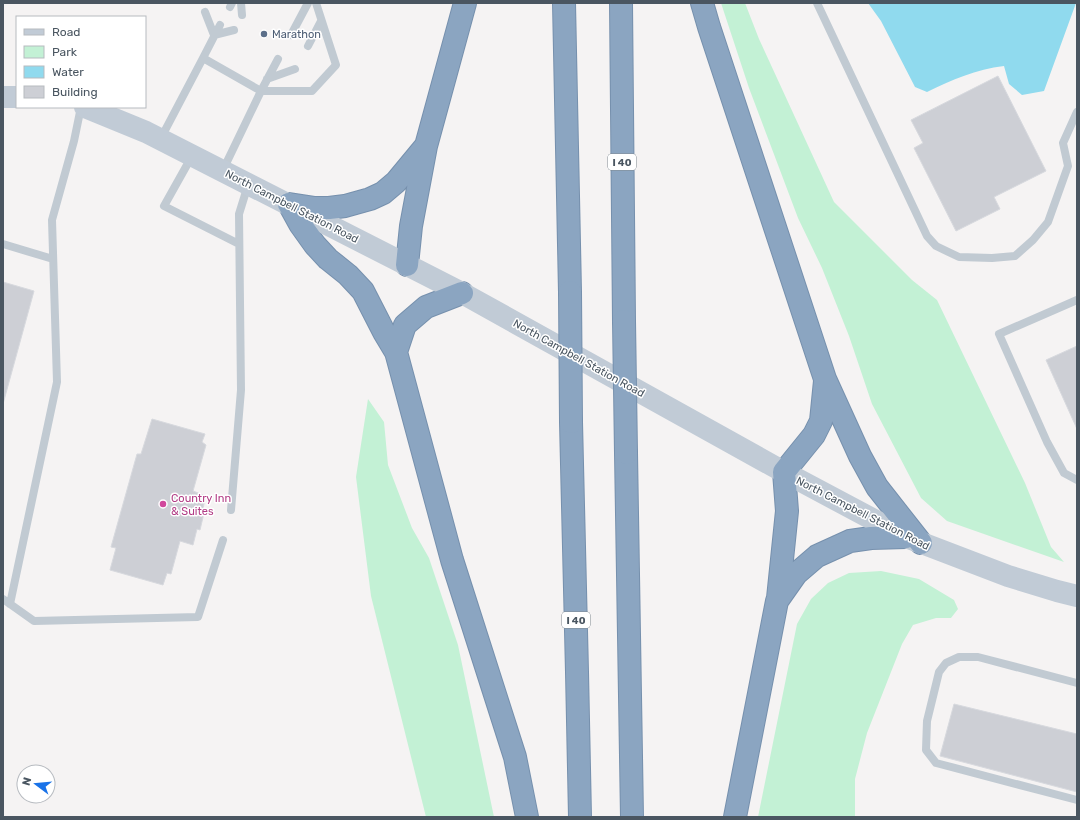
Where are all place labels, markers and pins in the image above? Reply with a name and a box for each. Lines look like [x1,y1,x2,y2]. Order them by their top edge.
place label: Marathon [272,28,321,41]
marker: Marathon [259,29,269,39]
place label: Country Inn & Suites [171,492,231,518]
marker: Country Inn & Suites [158,499,168,509]

